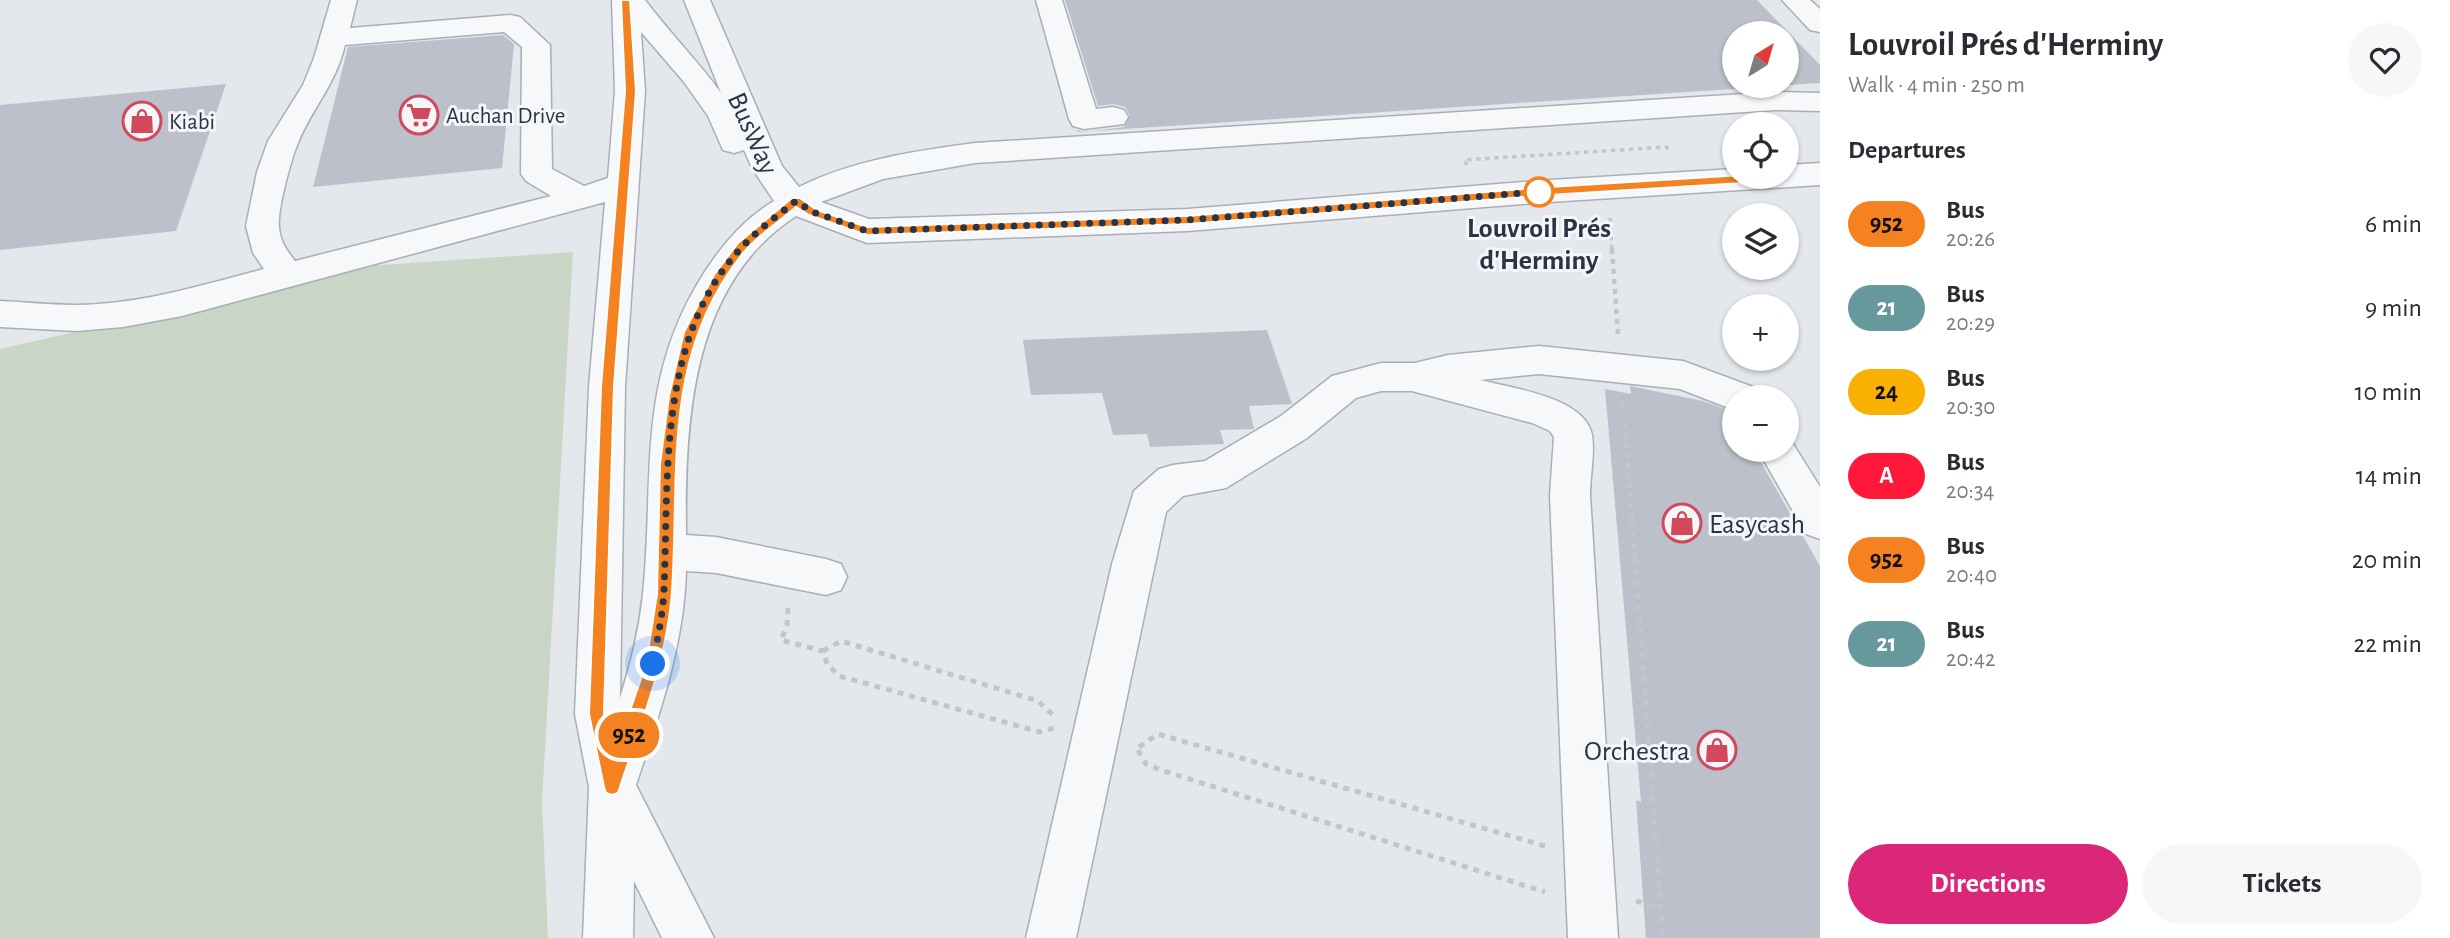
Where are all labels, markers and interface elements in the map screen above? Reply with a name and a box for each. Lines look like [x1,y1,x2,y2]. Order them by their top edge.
north arrow [1722,21,1799,98]
map controls [1722,21,1799,462]
button: heart [2348,23,2422,97]
text: Louvroil Prés d'Herminy [1848,29,2163,62]
text: Walk · 4 min · 250 m [1848,74,2025,97]
street label: BusWay [722,89,783,179]
supermarket icon: Auchan Drive [398,94,440,136]
shop icon: Kiabi [121,100,163,142]
place label: Auchan Drive [446,105,565,128]
place label: Kiabi [169,111,215,134]
button: locate [1722,112,1799,189]
text: Departures [1848,137,1966,163]
marker: Louvroil Prés d'Herminy [1524,177,1554,207]
text: Bus [1946,197,1985,223]
button: layers [1722,203,1799,280]
text: 6 min [2365,211,2422,237]
text: 952 [1870,212,1903,236]
place label: Louvroil Prés d'Herminy [1467,215,1611,275]
text: 20:26 [1946,228,1995,251]
text: Bus [1946,281,1985,307]
button: + [1722,294,1799,371]
text: 9 min [2365,295,2422,321]
text: 21 [1877,296,1896,320]
text: 20:29 [1946,312,1995,335]
text: Bus [1946,365,1985,391]
text: 10 min [2355,379,2422,405]
text: 24 [1875,380,1898,404]
button: − [1722,385,1799,462]
text: 20:30 [1946,396,1996,419]
text: Bus [1946,449,1985,475]
text: 14 min [2356,463,2422,489]
text: A [1879,464,1894,488]
text: 20:34 [1946,480,1994,503]
shop icon: Easycash [1661,502,1703,544]
place label: Easycash [1709,511,1805,539]
text: Bus [1946,533,1985,559]
text: 20 min [2352,547,2422,573]
text: 952 [1870,548,1903,572]
text: 20:40 [1946,564,1997,587]
text: Bus [1946,617,1985,643]
text: 22 min [2354,631,2422,657]
text: 21 [1877,632,1896,656]
your location [635,646,670,681]
text: 20:42 [1946,648,1995,671]
line badge: 952 [589,712,669,758]
text: 952 [612,723,646,747]
shop icon: Orchestra [1696,729,1738,771]
place label: Orchestra [1584,738,1690,766]
button: Directions [1848,844,2128,924]
button: Tickets [2142,844,2422,924]

